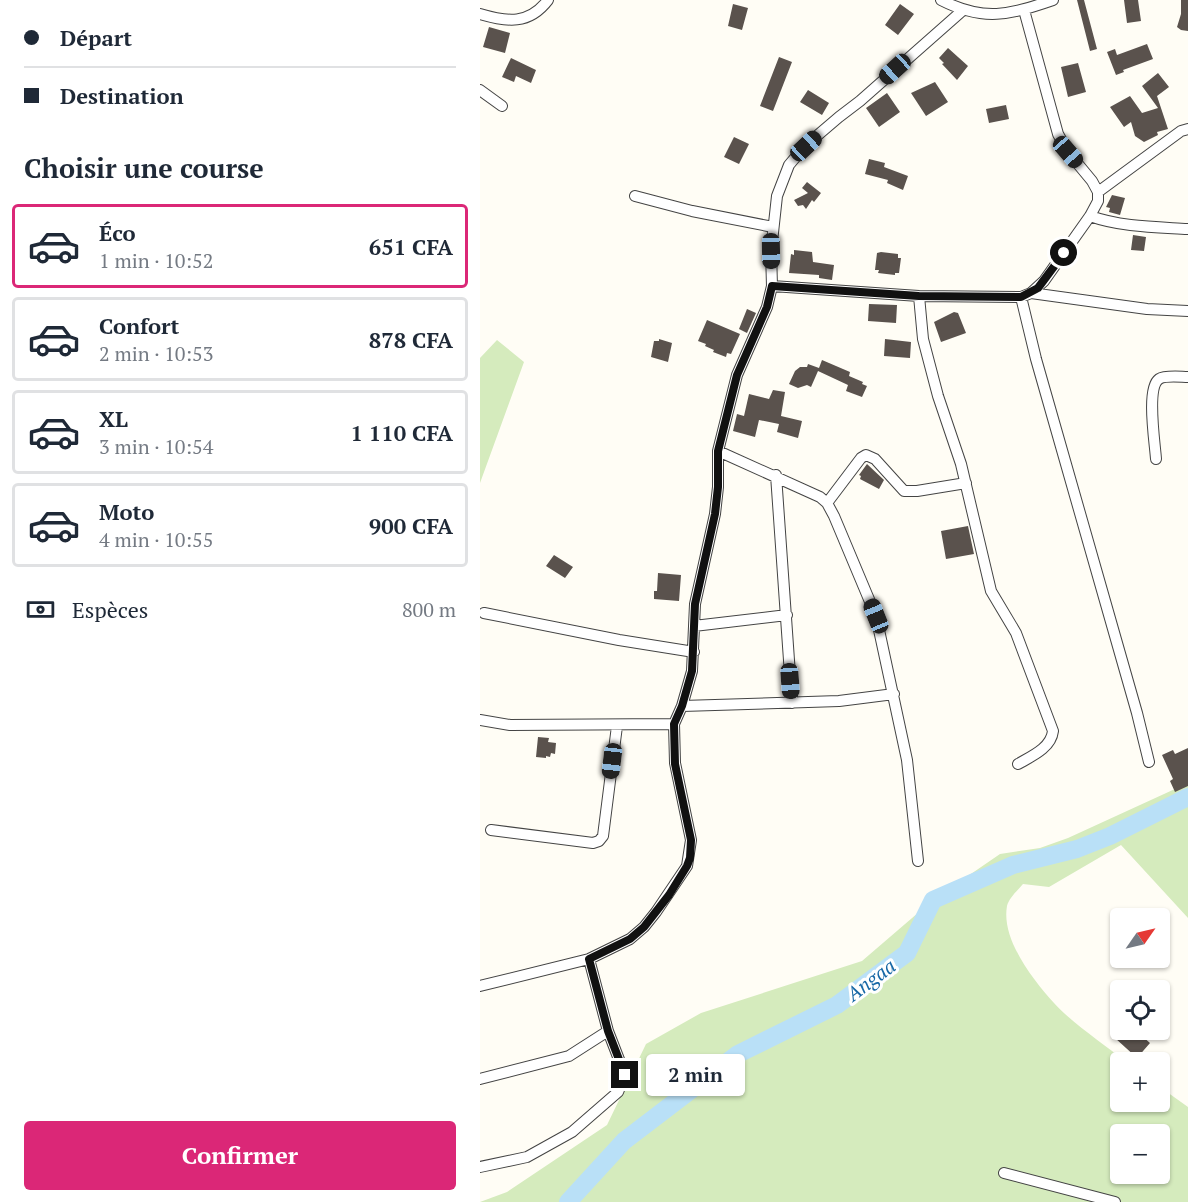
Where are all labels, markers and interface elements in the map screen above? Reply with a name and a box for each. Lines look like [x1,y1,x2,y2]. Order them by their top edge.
text: Départ [60,23,132,52]
car [876,50,914,88]
text: Destination [60,81,184,110]
car [787,127,825,165]
car [1049,133,1087,171]
text: Choisir une course [24,150,264,186]
text: Éco [99,218,136,247]
icon: car [27,219,81,273]
text: 651 CFA [369,232,453,261]
car [762,233,780,269]
route start [1050,239,1077,266]
text: 1 min · 10:52 [99,247,213,274]
text: Confort [99,311,179,340]
icon: car [27,312,81,366]
text: 878 CFA [369,325,453,354]
text: 2 min · 10:53 [99,340,213,367]
text: XL [99,404,128,433]
icon: car [27,405,81,459]
text: 1 110 CFA [350,418,453,447]
text: 3 min · 10:54 [99,433,213,460]
text: Moto [99,497,154,526]
icon: car [27,498,81,552]
text: 900 CFA [369,511,453,540]
text: 4 min · 10:55 [99,526,213,553]
icon: cash [24,593,57,626]
text: Espèces [72,595,148,624]
text: 800 m [402,596,456,623]
car [861,596,891,636]
car [780,662,800,700]
car [601,742,623,780]
north arrow [1110,908,1170,968]
map controls [1110,908,1170,1184]
water label: Angaa [840,952,901,1008]
button: locate [1110,980,1170,1040]
button: + [1110,1052,1170,1112]
callout: 2 min [646,1054,745,1096]
route end [611,1061,638,1088]
text: 2 min [668,1061,723,1088]
button: Confirmer [24,1121,456,1190]
button: − [1110,1124,1170,1184]

